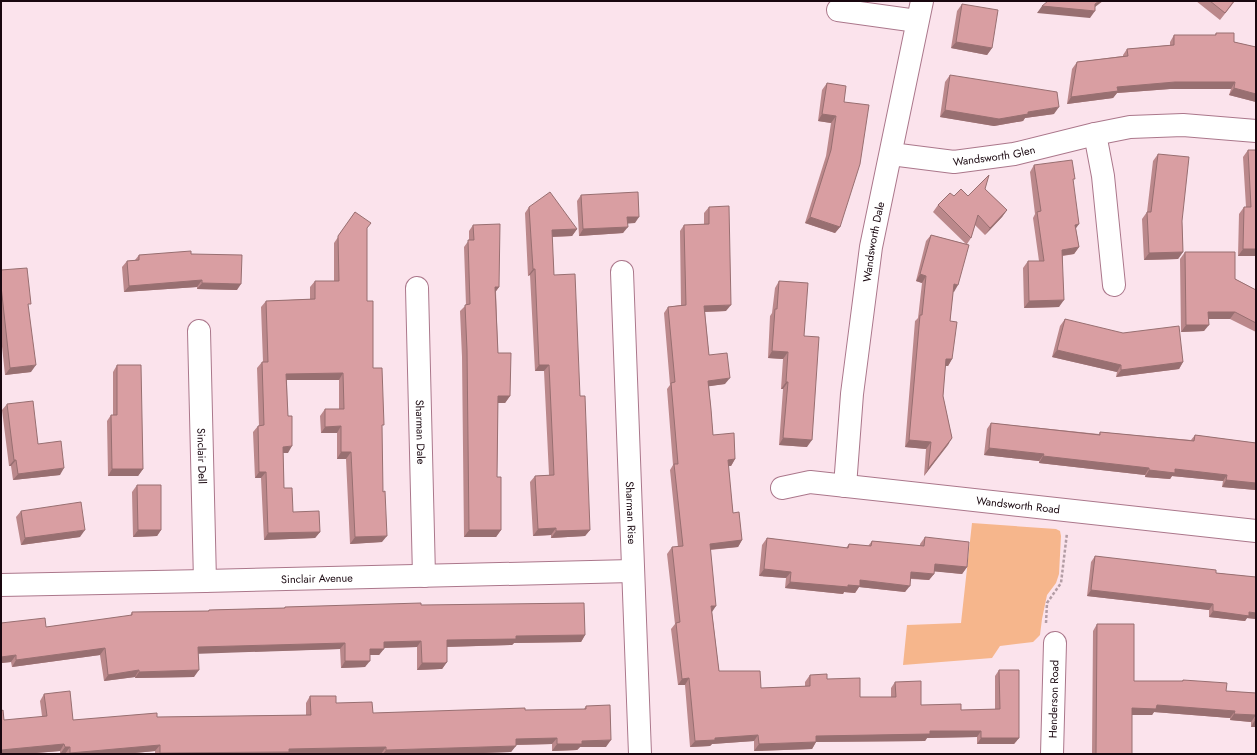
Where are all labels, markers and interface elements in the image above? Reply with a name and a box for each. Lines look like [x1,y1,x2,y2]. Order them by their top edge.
street label: Wandsworth Glen [952,141,1037,170]
street label: Wandsworth Dale [859,200,888,283]
street label: Sharman Dale [412,399,429,465]
street label: Sinclair Dell [193,428,211,484]
street label: Sharman Rise [622,481,640,545]
street label: Wandsworth Road [975,492,1061,517]
street label: Sinclair Avenue [281,570,353,587]
street label: Henderson Road [1044,660,1063,738]

